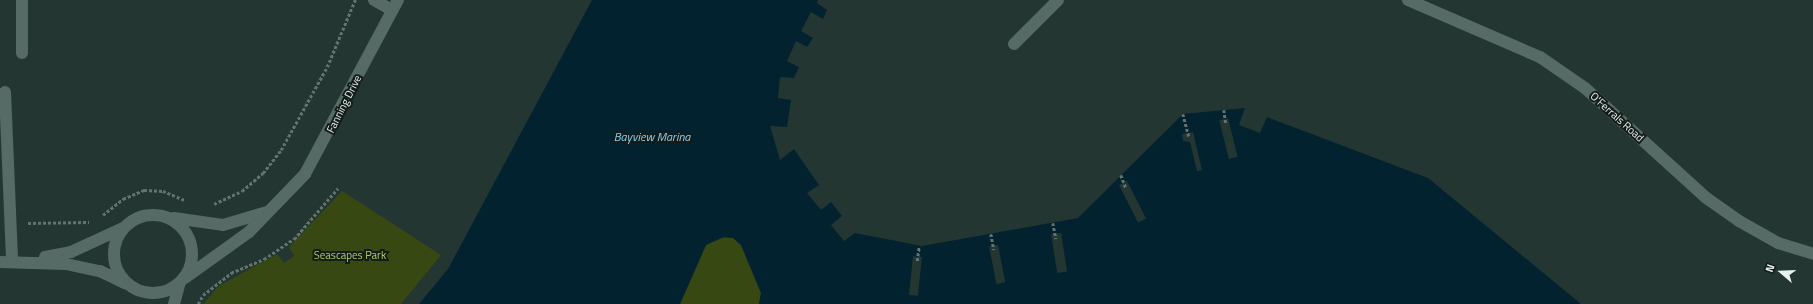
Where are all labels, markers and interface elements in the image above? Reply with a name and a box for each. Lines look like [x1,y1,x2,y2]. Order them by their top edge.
street label: Fanning Drive [324,73,364,135]
street label: O'Ferrals Road [1587,89,1647,145]
water label: Bayview Marina [614,130,690,144]
park label: Seascapes Park [314,248,386,262]
north arrow [1761,252,1801,292]
text: N [1761,262,1778,274]

